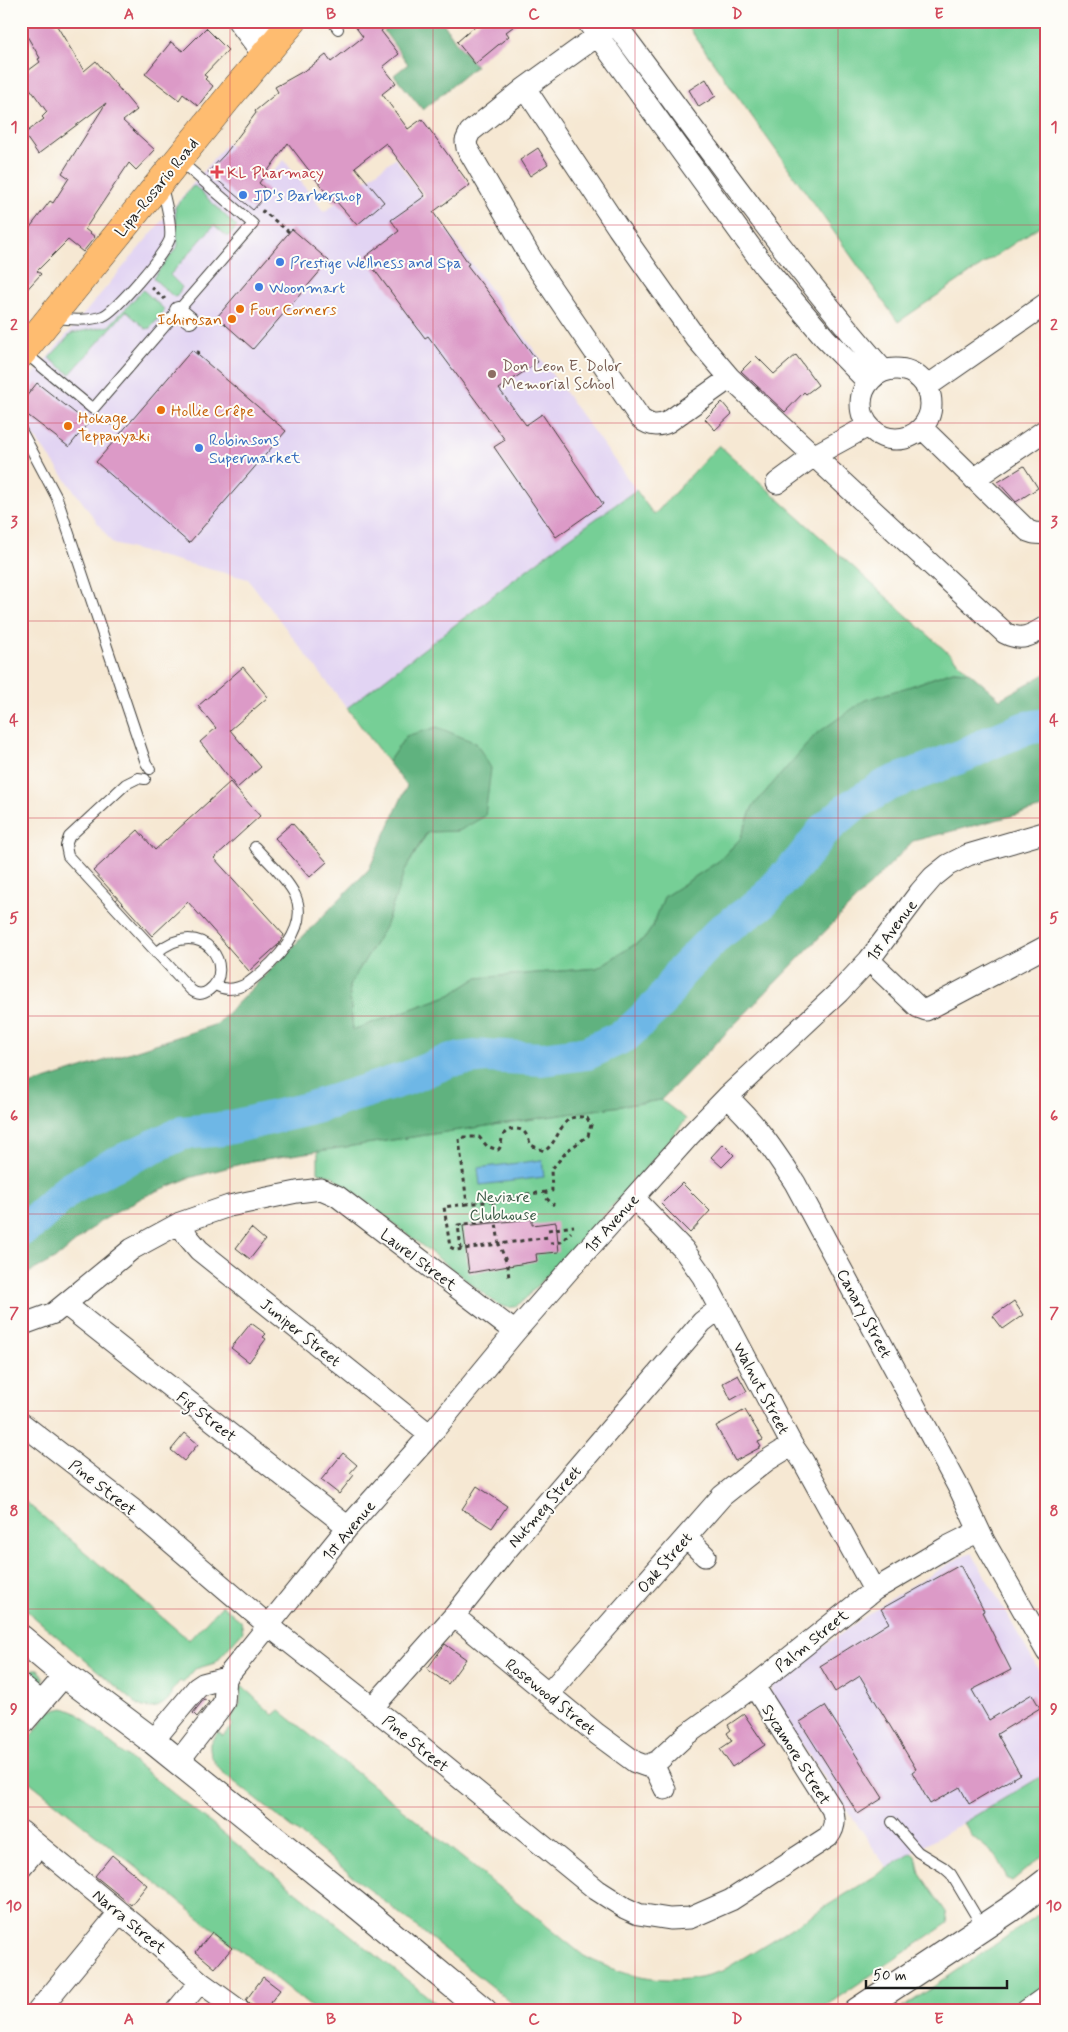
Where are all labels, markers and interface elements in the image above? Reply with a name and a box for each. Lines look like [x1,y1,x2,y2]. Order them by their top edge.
text: A [124,4,134,25]
text: B [326,4,336,25]
text: C [528,4,540,25]
text: D [731,4,743,25]
text: E [934,4,944,25]
text: 1 [10,117,18,138]
text: 1 [1050,117,1058,138]
street label: Lipa-Rosario Road [111,134,204,242]
place label: KL Pharmacy [227,163,324,184]
marker: KL Pharmacy [211,166,223,178]
place label: JD's Barbershop [253,186,362,207]
marker: JD's Barbershop [237,189,249,201]
place label: Prestige Wellness and Spa [290,253,462,274]
marker: Prestige Wellness and Spa [274,256,286,268]
place label: Woonmart [269,278,345,299]
marker: Woonmart [253,281,265,293]
place label: Four Corners [250,300,336,321]
marker: Four Corners [234,303,246,315]
place label: Ichirosan [157,310,222,331]
marker: Ichirosan [226,313,238,325]
text: 2 [10,315,18,336]
text: 2 [1050,315,1058,336]
place label: Don Leon E. Dolor Memorial School [502,356,622,395]
marker: Don Leon E. Dolor Memorial School [486,368,498,380]
place label: Hollie Crêpe [171,401,254,422]
marker: Hollie Crêpe [155,404,167,416]
place label: Hokage Teppanyaki [78,408,150,447]
marker: Hokage Teppanyaki [62,420,74,432]
place label: Robinsons Supermarket [209,430,301,469]
marker: Robinsons Supermarket [193,442,205,454]
text: 3 [10,512,18,533]
text: 3 [1050,512,1058,533]
text: 4 [9,710,19,731]
text: 4 [1049,710,1059,731]
street label: 1st Avenue [862,895,923,966]
text: 5 [9,908,19,929]
text: 5 [1049,908,1059,929]
text: 6 [10,1106,18,1127]
text: 6 [1050,1106,1058,1127]
park label: Neviare Clubhouse [469,1187,537,1226]
street label: 1st Avenue [580,1190,644,1258]
street label: Laurel Street [376,1225,461,1296]
street label: Canary Street [831,1265,896,1362]
street label: Juniper Street [256,1294,345,1372]
text: 7 [9,1303,19,1324]
text: 7 [1049,1303,1059,1324]
street label: Walnut Street [728,1339,794,1438]
street label: Fig Street [171,1387,241,1448]
street label: Pine Street [64,1455,140,1521]
street label: Nutmeg Street [504,1462,587,1552]
street label: 1st Avenue [318,1496,381,1566]
text: 8 [9,1501,19,1522]
text: 8 [1049,1501,1059,1522]
street label: Oak Street [633,1528,697,1598]
street label: Palm Street [771,1605,853,1677]
street label: Rosewood Street [501,1654,600,1740]
text: 9 [10,1699,18,1720]
text: 9 [1050,1699,1058,1720]
street label: Sycamore Street [756,1701,835,1809]
street label: Pine Street [377,1711,453,1778]
street label: Narra Street [88,1885,171,1960]
text: 10 [6,1896,22,1917]
text: 10 [1046,1896,1062,1917]
scale bar [866,1957,1007,1989]
text: 50 m [873,1966,907,1986]
text: A [124,2009,134,2030]
text: B [326,2009,336,2030]
text: C [528,2009,540,2030]
text: D [731,2009,743,2030]
text: E [934,2009,944,2030]

